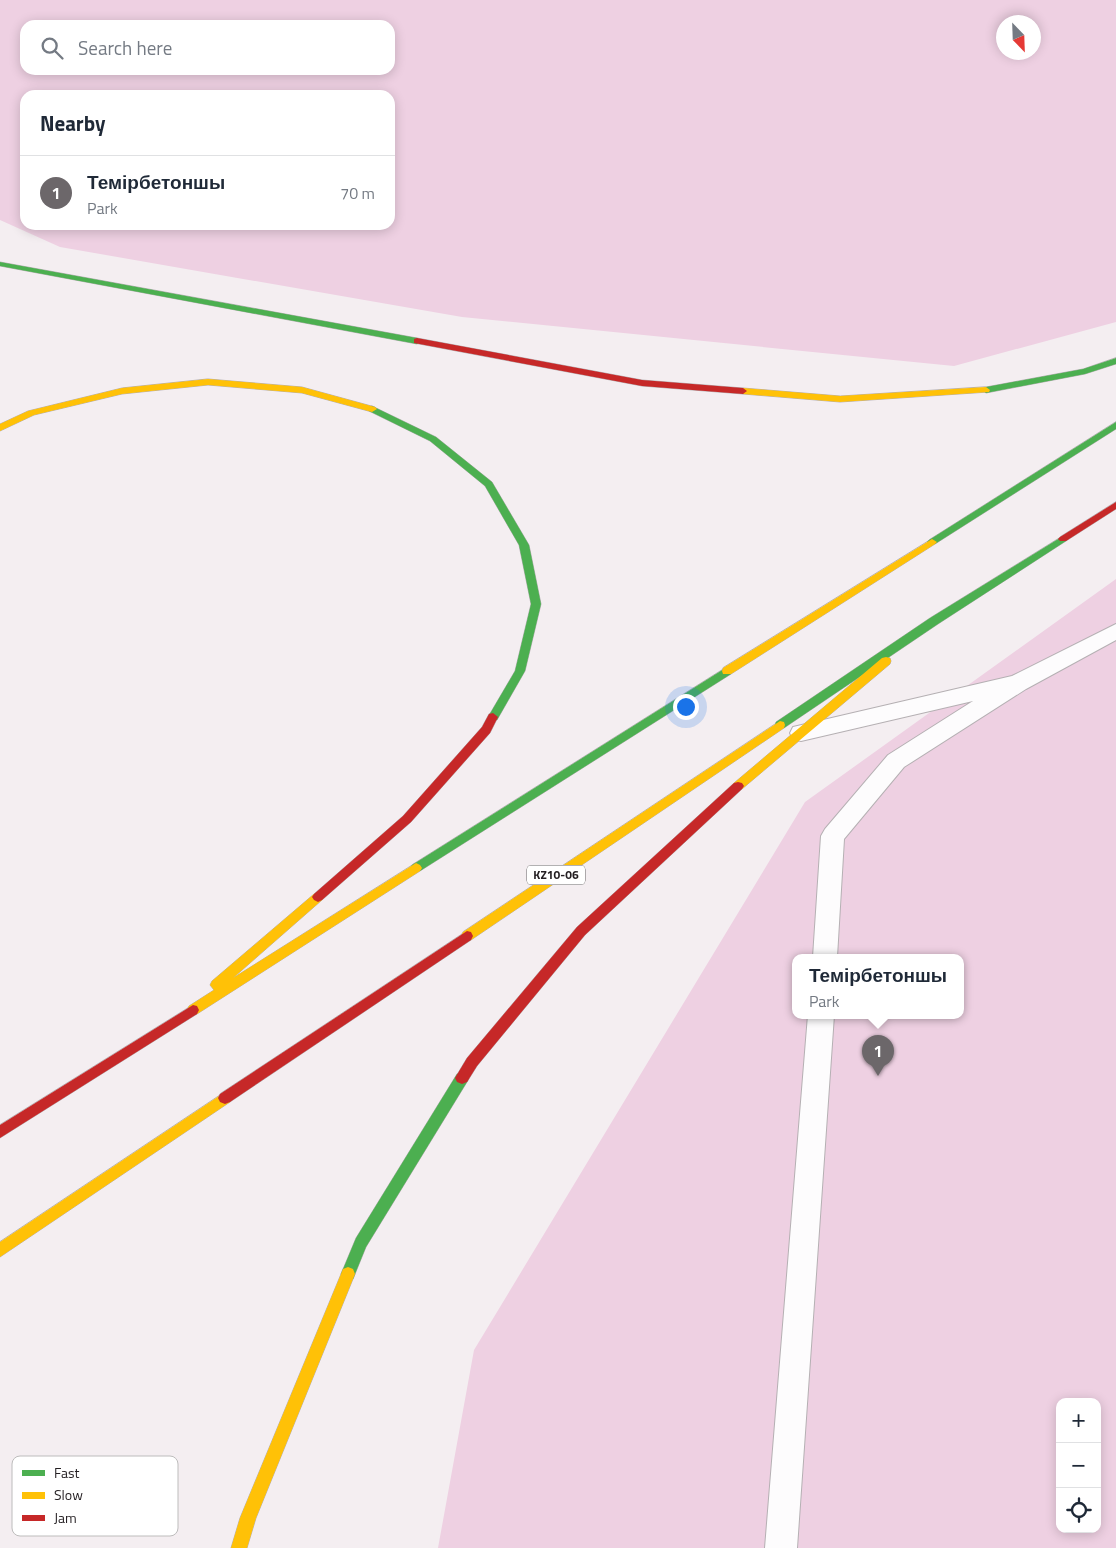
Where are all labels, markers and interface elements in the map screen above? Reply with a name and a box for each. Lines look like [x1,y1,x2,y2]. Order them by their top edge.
north arrow [996,15,1041,60]
search box [20,20,395,75]
text: Search here [78,33,172,62]
icon: search [38,34,66,62]
text: Nearby [40,107,105,139]
text: Темірбетоншы [87,167,225,196]
text: 1 [52,181,60,205]
text: 70 m [340,181,375,205]
text: Park [87,196,118,220]
your location [673,694,699,720]
road number: KZ10-06 [527,866,585,884]
popup [792,954,964,1019]
text: Темірбетоншы [809,960,947,989]
text: Park [809,989,840,1013]
pin: 1 [862,1035,894,1076]
map controls [1056,1398,1101,1533]
button: + [1056,1398,1101,1443]
button: − [1056,1443,1101,1488]
legend [12,1456,178,1536]
text: Fast [54,1462,79,1483]
text: Slow [54,1484,83,1505]
button: locate [1056,1488,1101,1533]
text: Jam [54,1507,77,1528]

